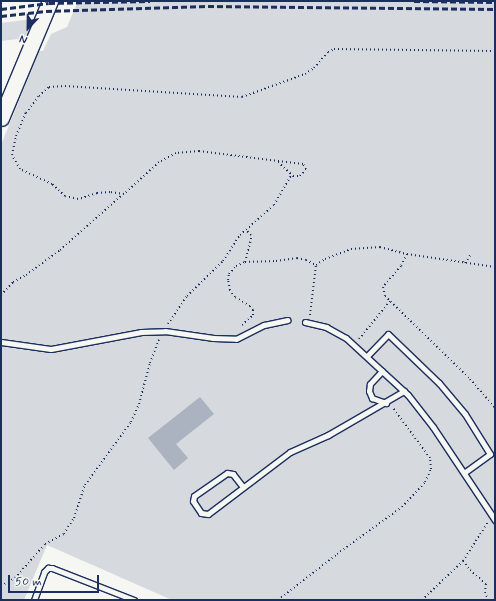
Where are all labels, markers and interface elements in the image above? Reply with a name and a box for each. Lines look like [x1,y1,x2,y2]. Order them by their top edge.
north arrow [8,8,48,48]
text: N [17,31,30,47]
scale bar [10,567,101,593]
text: 50 m [15,574,42,590]

